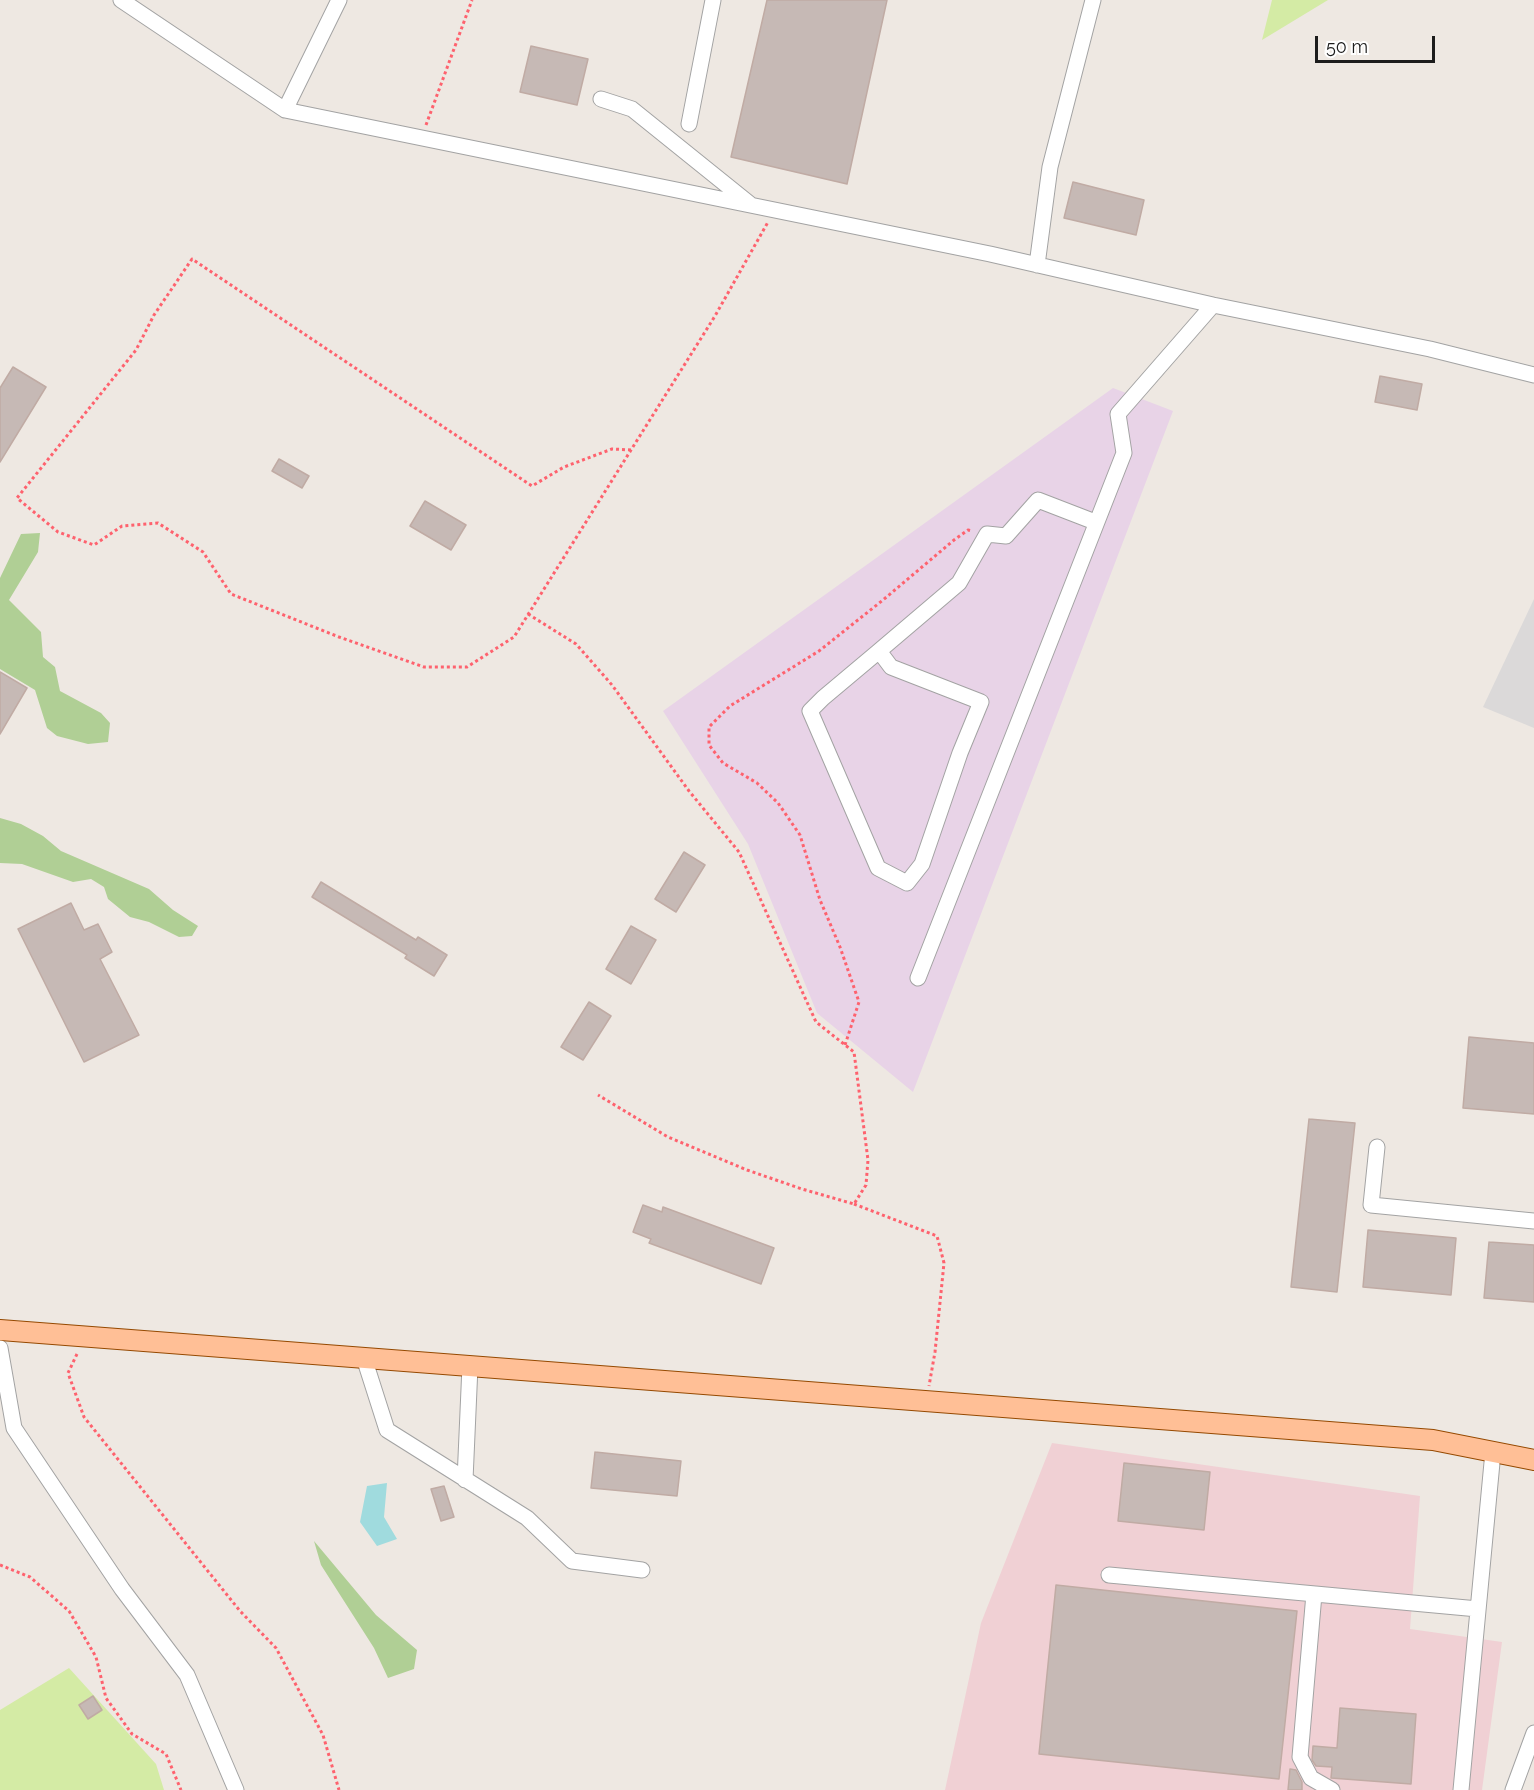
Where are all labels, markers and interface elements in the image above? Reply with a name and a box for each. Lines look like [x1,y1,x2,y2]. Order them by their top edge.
scale bar [1318,24,1438,62]
text: 50 m [1326,36,1368,57]

